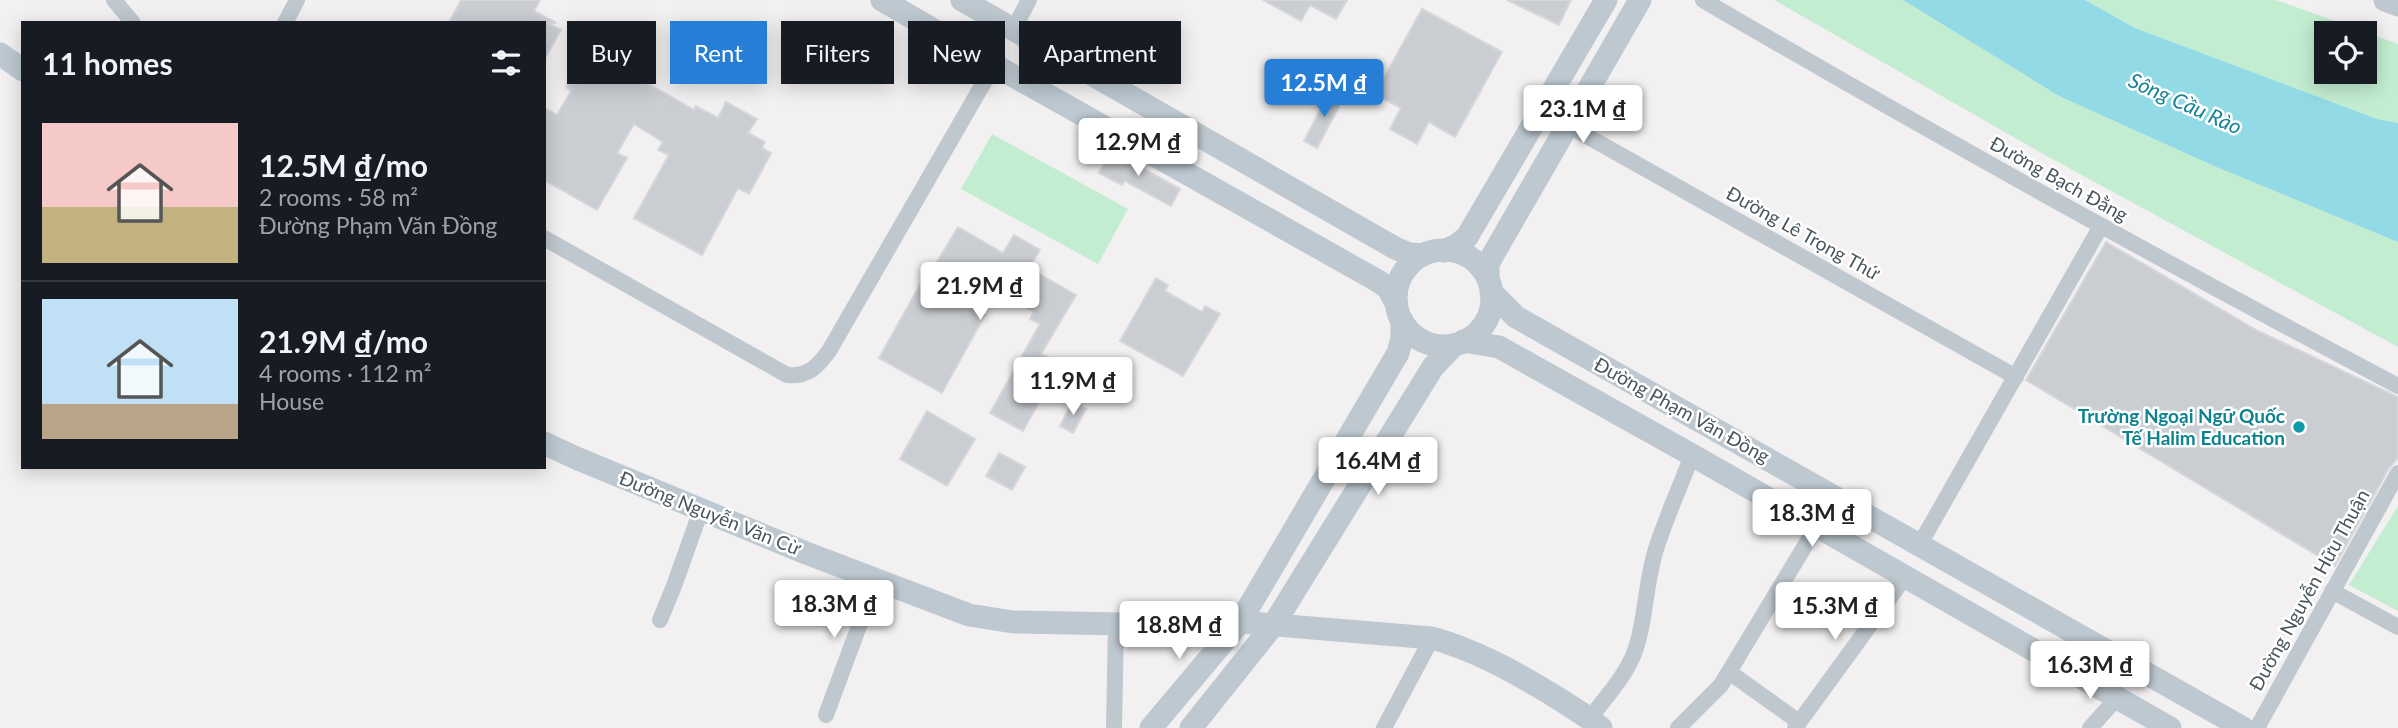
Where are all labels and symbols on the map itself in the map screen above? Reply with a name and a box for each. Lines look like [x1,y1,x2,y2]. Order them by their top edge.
pin: 12.5M ₫ [1259,60,1389,119]
water label: Sông Cầu Rào [2125,67,2246,139]
pin: 23.1M ₫ [1518,86,1648,145]
pin: 12.9M ₫ [1073,118,1203,178]
street label: Đường Bạch Đằng [1986,131,2132,226]
street label: Đường Lê Trọng Thứ [1723,181,1885,285]
pin: 21.9M ₫ [915,262,1045,322]
street label: Đường Phạm Văn Đồng [1591,352,1774,467]
pin: 11.9M ₫ [1008,358,1138,417]
place label: Trường Ngoại Ngữ Quốc Tế Halim Education [2078,404,2285,449]
marker: Trường Ngoại Ngữ Quốc Tế Halim Education [2291,419,2307,435]
pin: 16.4M ₫ [1313,438,1443,497]
street label: Đường Nguyễn Văn Cừ [616,466,805,560]
street label: Đường Nguyễn Hữu Thuận [2244,485,2374,694]
pin: 18.3M ₫ [1747,490,1877,549]
pin: 18.3M ₫ [769,580,899,640]
pin: 15.3M ₫ [1770,582,1900,642]
pin: 18.8M ₫ [1114,602,1244,661]
pin: 16.3M ₫ [2025,642,2155,701]

